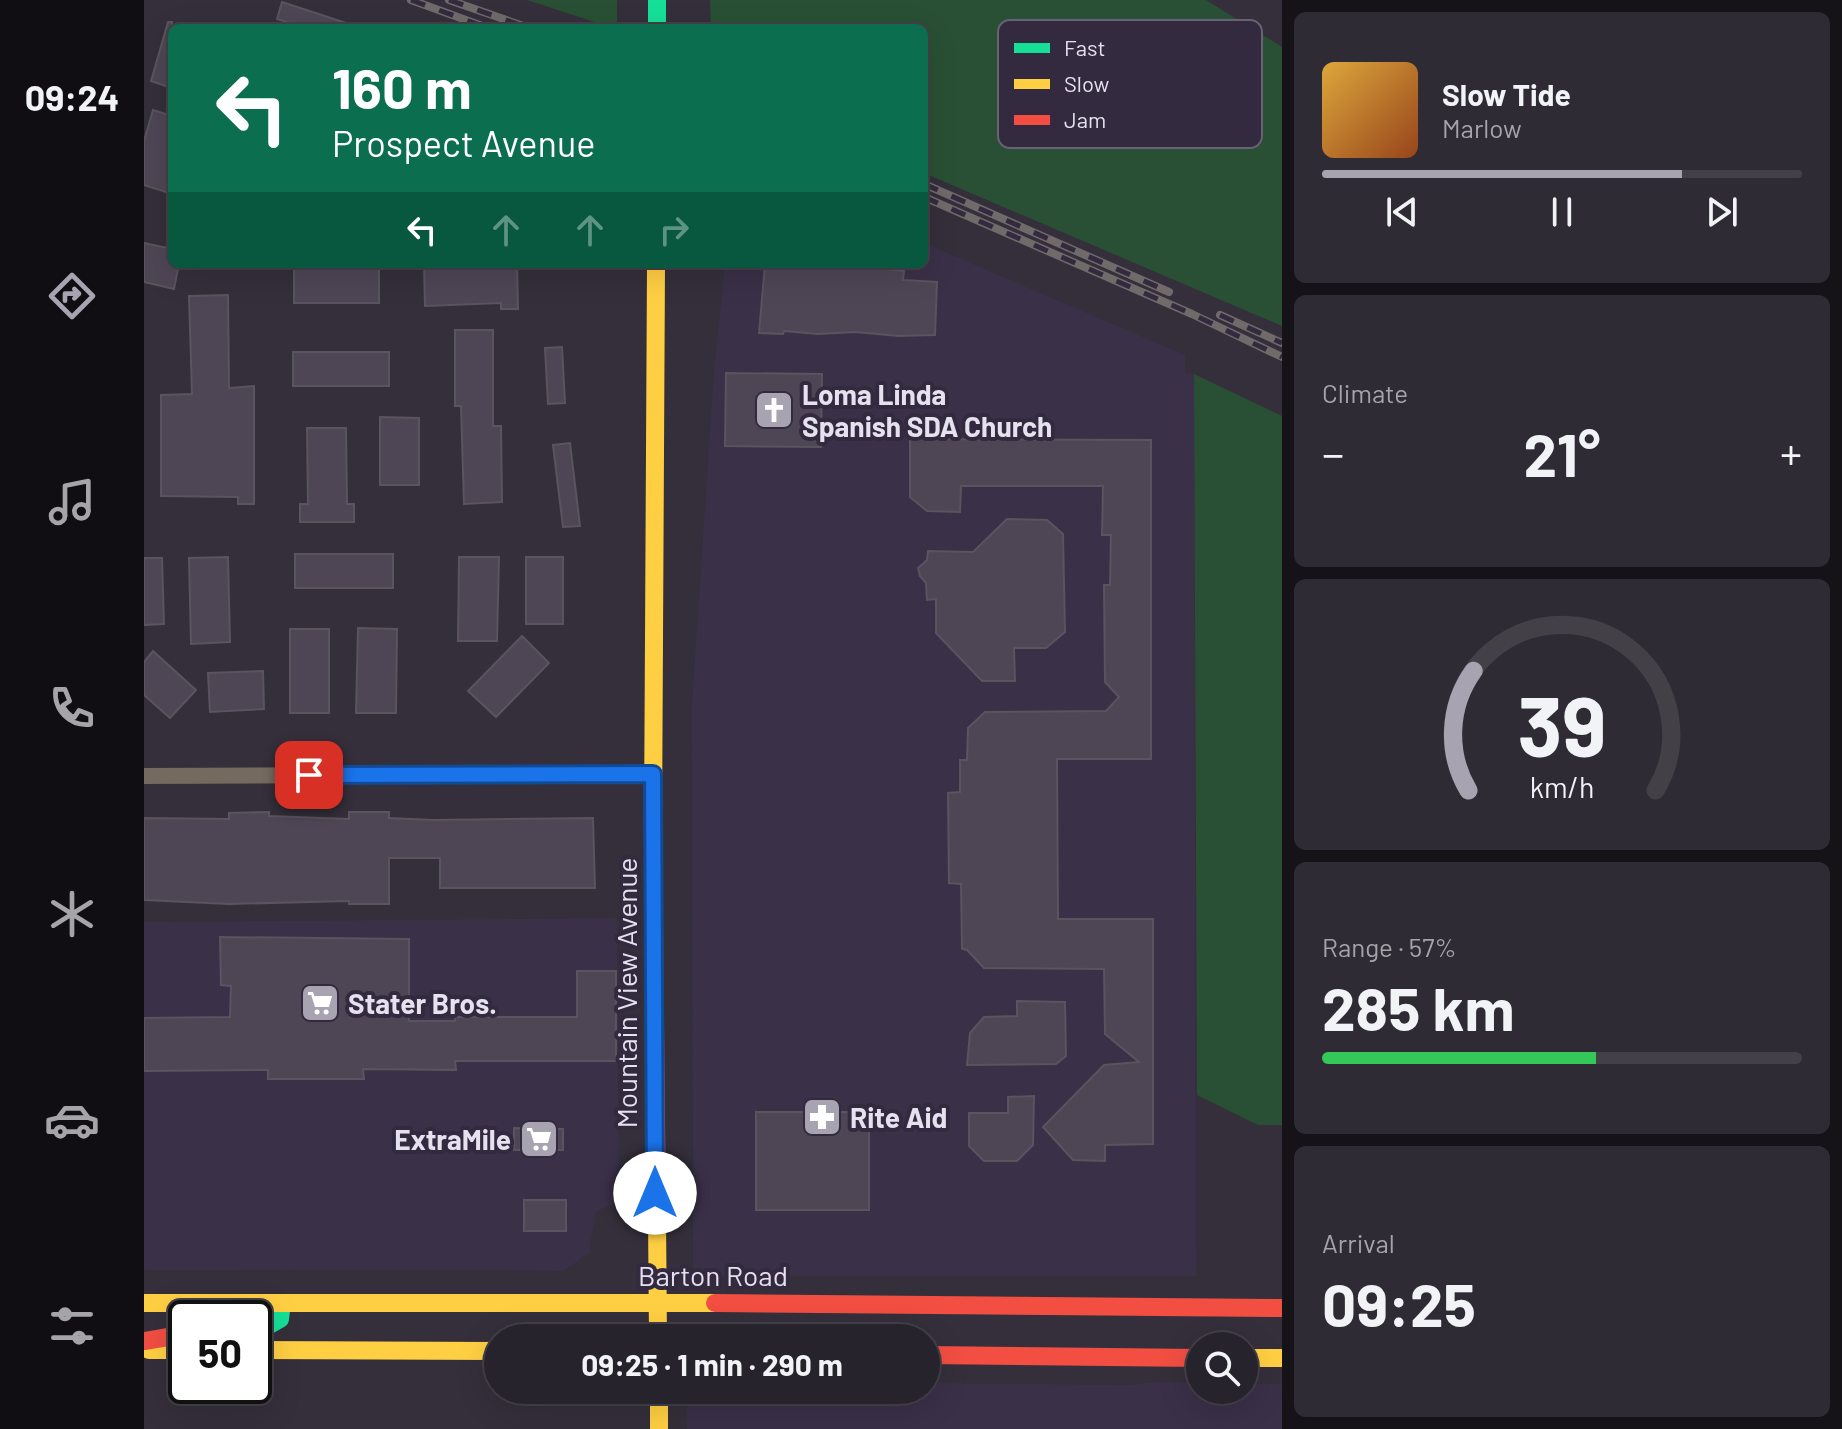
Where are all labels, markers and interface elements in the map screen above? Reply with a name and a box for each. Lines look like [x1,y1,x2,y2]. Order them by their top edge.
legend [998,20,1262,148]
text: Fast [1064,34,1106,60]
text: 160 m [332,53,472,120]
icon: left [200,56,304,160]
text: Slow [1064,70,1109,96]
text: 09:24 [25,75,119,118]
text: Slow Tide [1442,76,1571,112]
text: Jam [1064,106,1106,132]
text: Marlow [1442,112,1522,143]
text: Prospect Avenue [332,121,595,164]
icon: previous [1380,190,1424,234]
icon: pause [1540,190,1584,234]
icon: next [1700,190,1744,234]
icon: left [400,208,444,252]
icon: ahead [484,208,528,252]
icon: ahead [568,208,612,252]
icon: right [652,208,696,252]
icon: directions [44,268,100,324]
place label: Loma Linda Spanish SDA Church [802,377,1052,443]
text: Climate [1322,377,1408,408]
church icon: Loma Linda Spanish SDA Church [753,389,795,431]
text: 21° [1523,417,1601,489]
text: − [1322,426,1344,479]
text: + [1780,426,1802,479]
icon: music [44,474,100,530]
text: 39 [1517,673,1607,773]
icon: phone [44,680,100,736]
pin [275,741,343,809]
icon: arrive [287,753,331,797]
text: km/h [1530,769,1594,804]
street label: Mountain View Avenue [609,858,643,1128]
icon: climate [44,886,100,942]
text: Range · 57% [1322,931,1457,962]
text: 285 km [1322,971,1514,1043]
supermarket icon: Stater Bros. [299,982,341,1024]
place label: Stater Bros. [348,986,497,1020]
icon: car [44,1092,100,1148]
pharmacy icon: Rite Aid [801,1096,843,1138]
place label: Rite Aid [850,1100,947,1134]
supermarket icon: ExtraMile [518,1118,560,1160]
place label: ExtraMile [394,1122,511,1156]
position arrow [613,1151,697,1235]
text: Arrival [1322,1227,1395,1258]
street label: Barton Road [638,1258,788,1292]
text: 09:25 [1322,1267,1476,1339]
icon: filters [44,1298,100,1354]
speed limit sign: 50 [168,1300,272,1404]
map controls [1186,1332,1258,1404]
button: search [1186,1332,1258,1404]
text: 09:25 · 1 min · 290 m [581,1346,843,1382]

